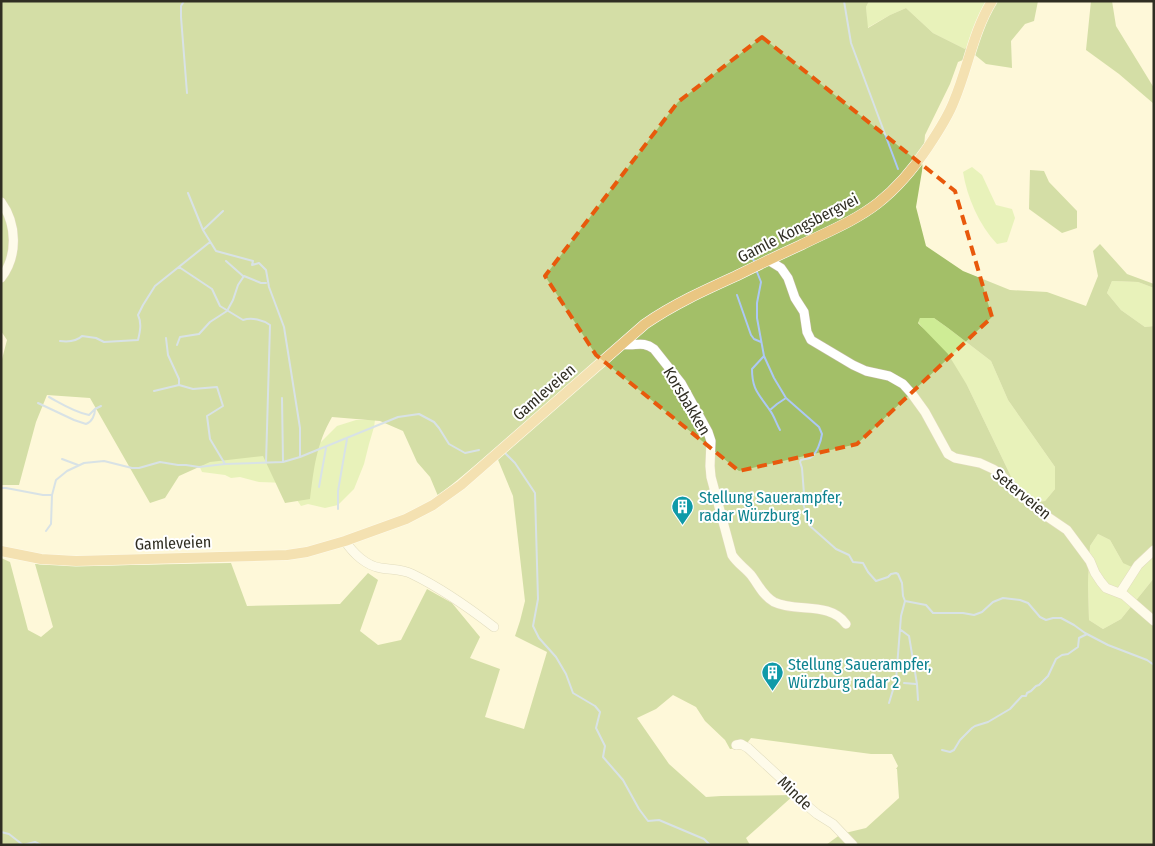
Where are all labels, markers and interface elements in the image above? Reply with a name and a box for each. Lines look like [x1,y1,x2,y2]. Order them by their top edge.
street label: Gamle Kongsbergvei [735,189,861,267]
street label: Gamleveien [509,360,579,424]
street label: Korsbakken [659,363,715,439]
street label: Seterveien [989,465,1055,523]
place label: Stellung Sauerampfer, radar Würzburg 1, [699,488,842,525]
building icon: Stellung Sauerampfer, radar Würzburg 1, [671,494,695,525]
street label: Gamleveien [134,532,212,554]
place label: Stellung Sauerampfer, Würzburg radar 2 [788,655,931,692]
building icon: Stellung Sauerampfer, Würzburg radar 2 [760,661,784,692]
street label: Minde [774,772,816,814]

